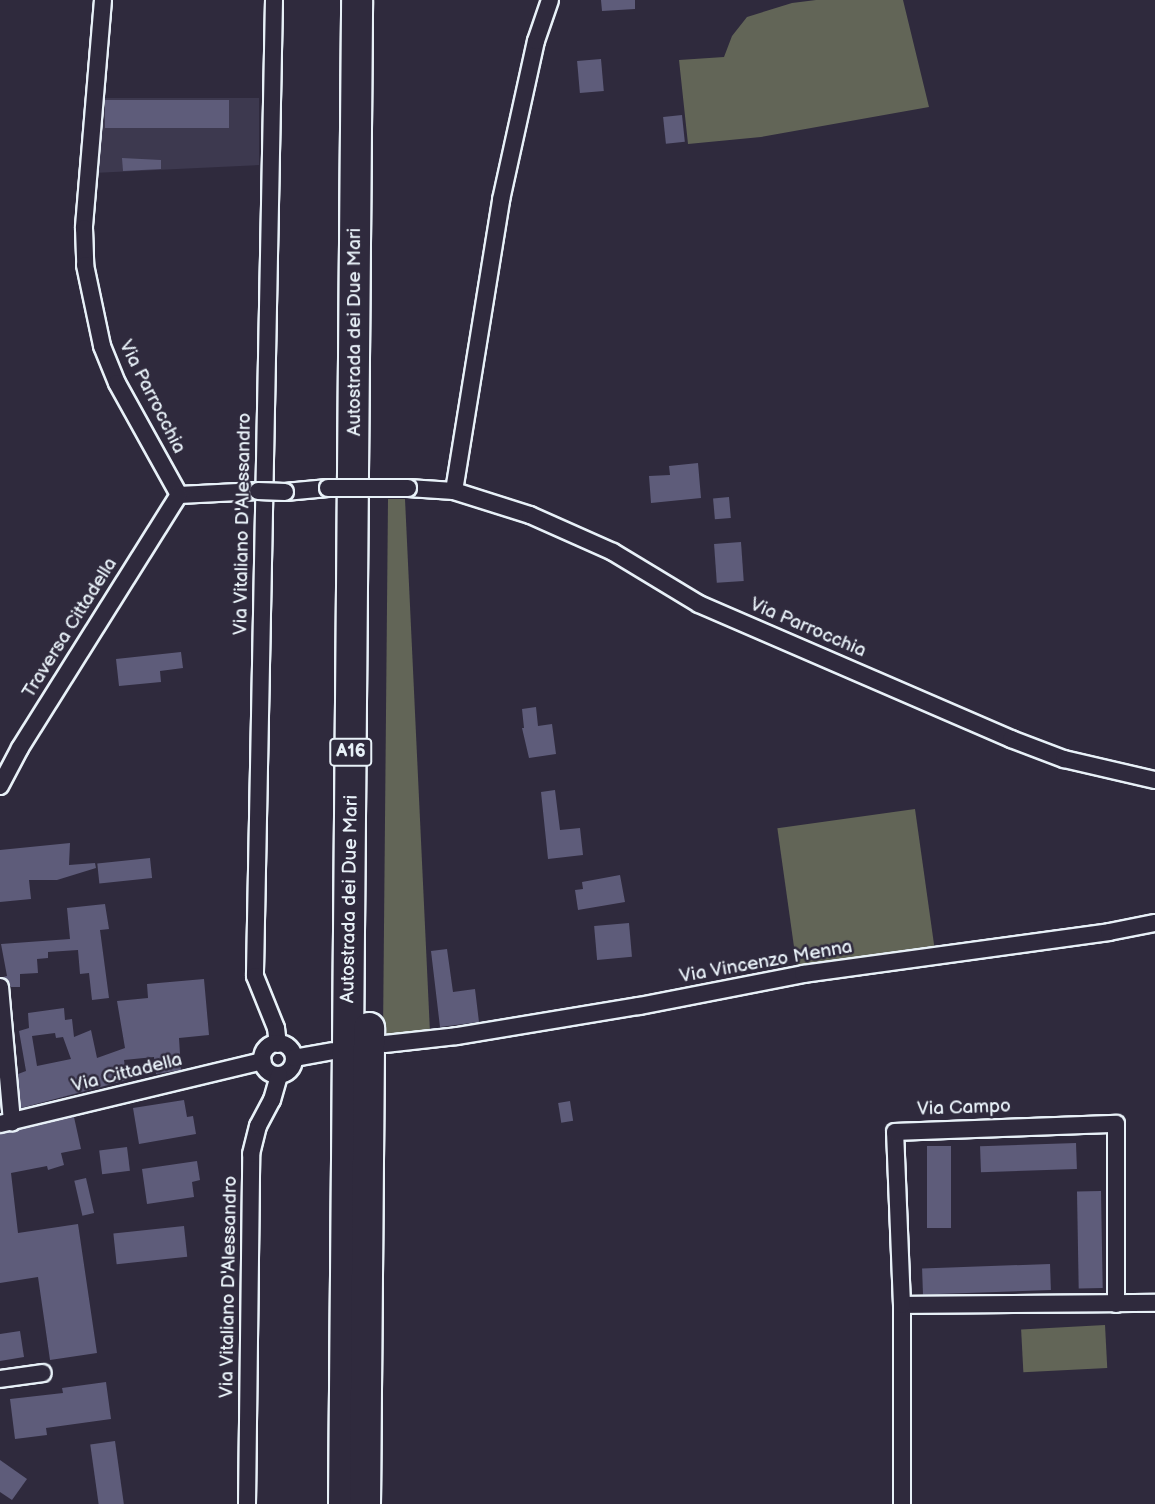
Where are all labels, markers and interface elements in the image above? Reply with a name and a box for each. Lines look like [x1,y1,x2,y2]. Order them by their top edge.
street label: Autostrada dei Due Mari [344,228,366,436]
street label: Via Parrocchia [114,337,190,457]
street label: Via Vitaliano D'Alessandro [230,412,256,636]
street label: Traversa Cittadella [18,554,122,702]
street label: Via Parrocchia [746,593,870,663]
road number: A16 [328,738,374,766]
street label: Autostrada dei Due Mari [337,795,363,1003]
street label: Via Vincenzo Menna [678,936,854,988]
street label: Via Cittadella [69,1048,185,1098]
street label: Via Campo [917,1095,1011,1121]
street label: Via Vitaliano D'Alessandro [216,1175,242,1399]

